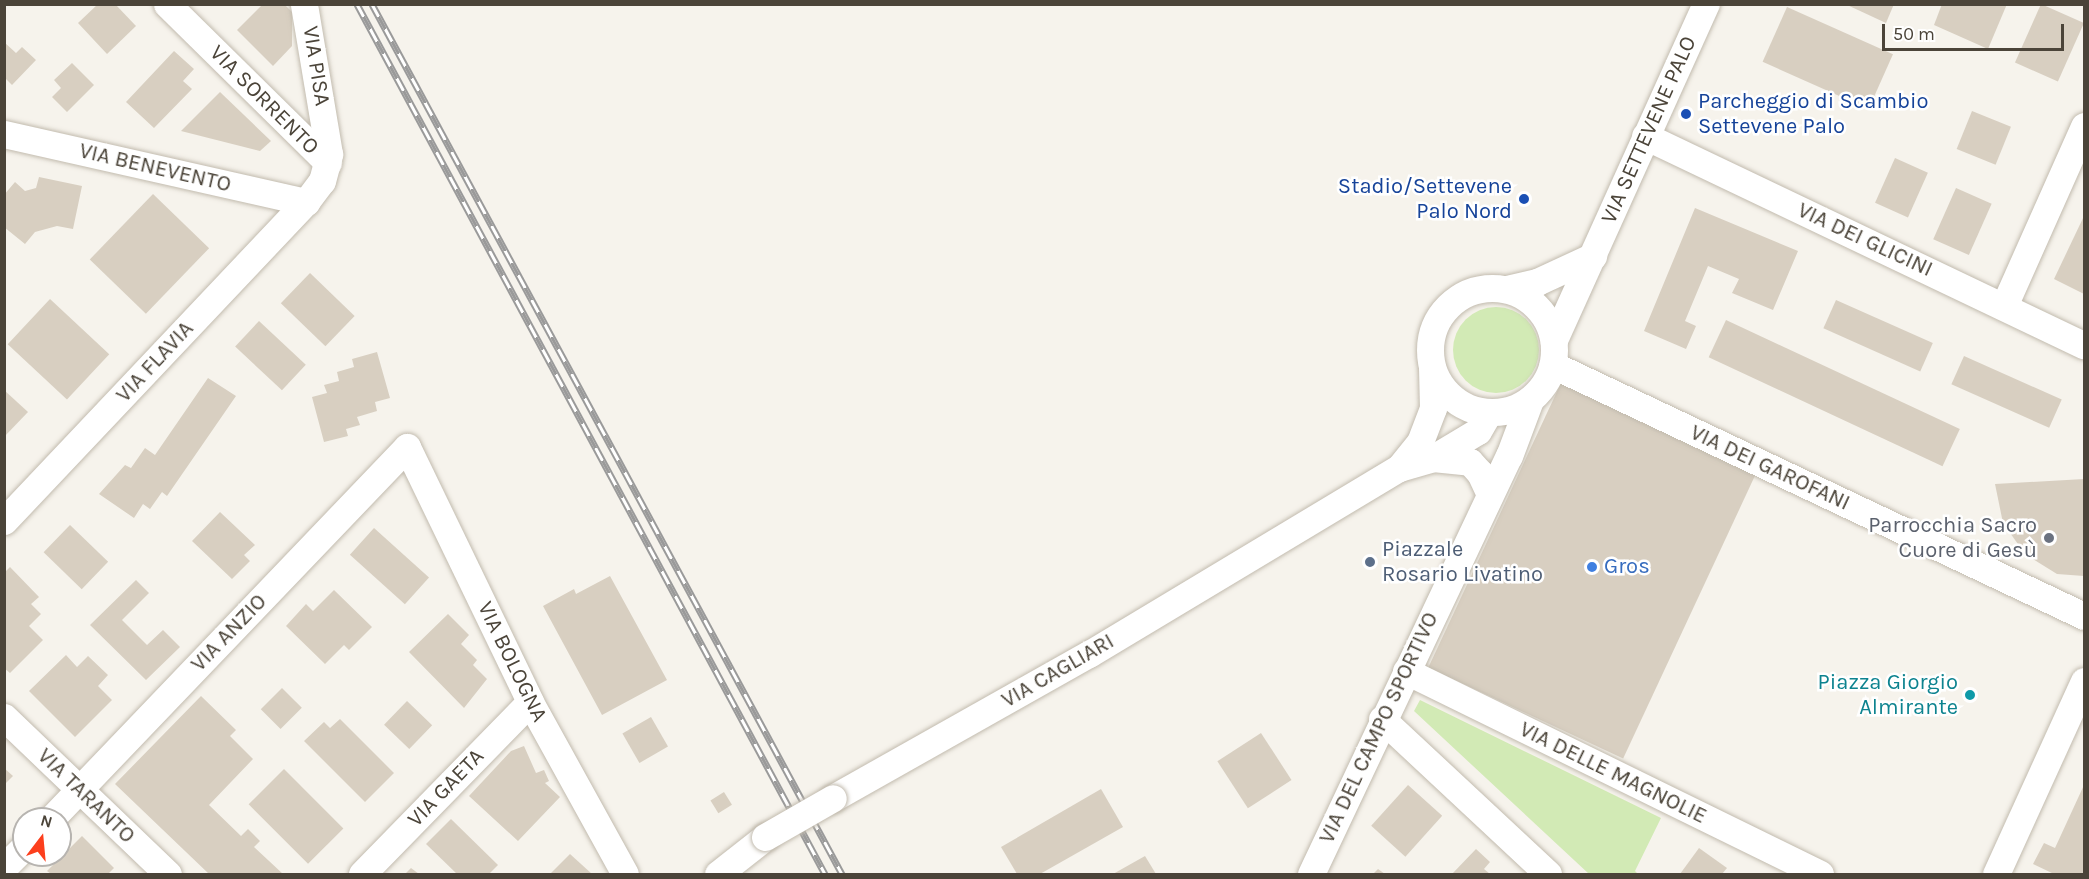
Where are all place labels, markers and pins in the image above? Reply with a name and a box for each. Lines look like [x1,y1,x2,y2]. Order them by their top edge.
place label: Parcheggio di Scambio Settevene Palo [1698,88,1929,140]
marker: Parcheggio di Scambio Settevene Palo [1679,107,1693,121]
place label: Stadio/Settevene Palo Nord [1338,173,1512,224]
marker: Stadio/Settevene Palo Nord [1517,192,1531,206]
place label: Parrocchia Sacro Cuore di Gesù [1868,512,2037,564]
marker: Parrocchia Sacro Cuore di Gesù [2042,531,2056,545]
place label: Piazzale Rosario Livatino [1382,536,1543,588]
place label: Gros [1604,554,1650,580]
marker: Piazzale Rosario Livatino [1363,555,1377,569]
marker: Gros [1585,560,1599,574]
place label: Piazza Giorgio Almirante [1818,669,1958,720]
marker: Piazza Giorgio Almirante [1963,688,1977,702]

